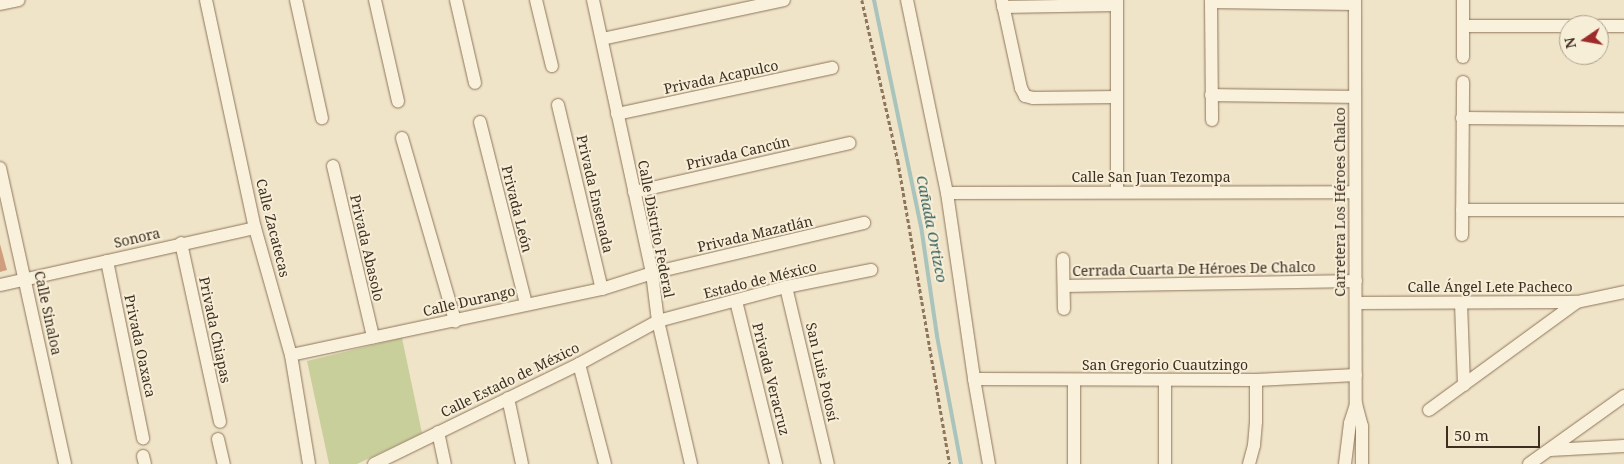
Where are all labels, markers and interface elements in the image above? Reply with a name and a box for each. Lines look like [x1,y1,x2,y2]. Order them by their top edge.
north arrow [1559,15,1609,65]
text: N [1559,36,1580,50]
street label: Privada Acapulco [662,57,780,97]
street label: Carretera Los Héroes Chalco [1332,107,1348,297]
street label: Privada Ensenada [573,133,617,255]
street label: Privada Cancún [684,133,792,173]
street label: Calle Distrito Federal [634,159,678,299]
street label: Privada León [498,164,536,254]
street label: Calle San Juan Tezompa [1071,169,1231,185]
water label: Cañada Ortizco [913,174,951,284]
street label: Calle Zacatecas [253,177,293,279]
street label: Privada Abasolo [347,193,387,303]
street label: Privada Mazatlán [696,213,814,255]
street label: Sonora [112,225,162,251]
street label: Estado de México [702,258,818,302]
street label: Cerrada Cuarta De Héroes De Chalco [1072,258,1316,280]
street label: Calle Sinaloa [31,269,65,357]
street label: Privada Chiapas [196,275,234,385]
street label: Calle Ángel Lete Pacheco [1407,279,1573,295]
street label: Calle Durango [421,282,517,320]
street label: Privada Oaxaca [121,293,159,399]
street label: Privada Veracruz [749,321,793,437]
street label: San Luis Potosí [803,321,841,423]
street label: Calle Estado de México [438,339,582,421]
street label: San Gregorio Cuautzingo [1082,357,1248,373]
scale bar [1449,416,1543,448]
text: 50 m [1454,425,1489,445]

